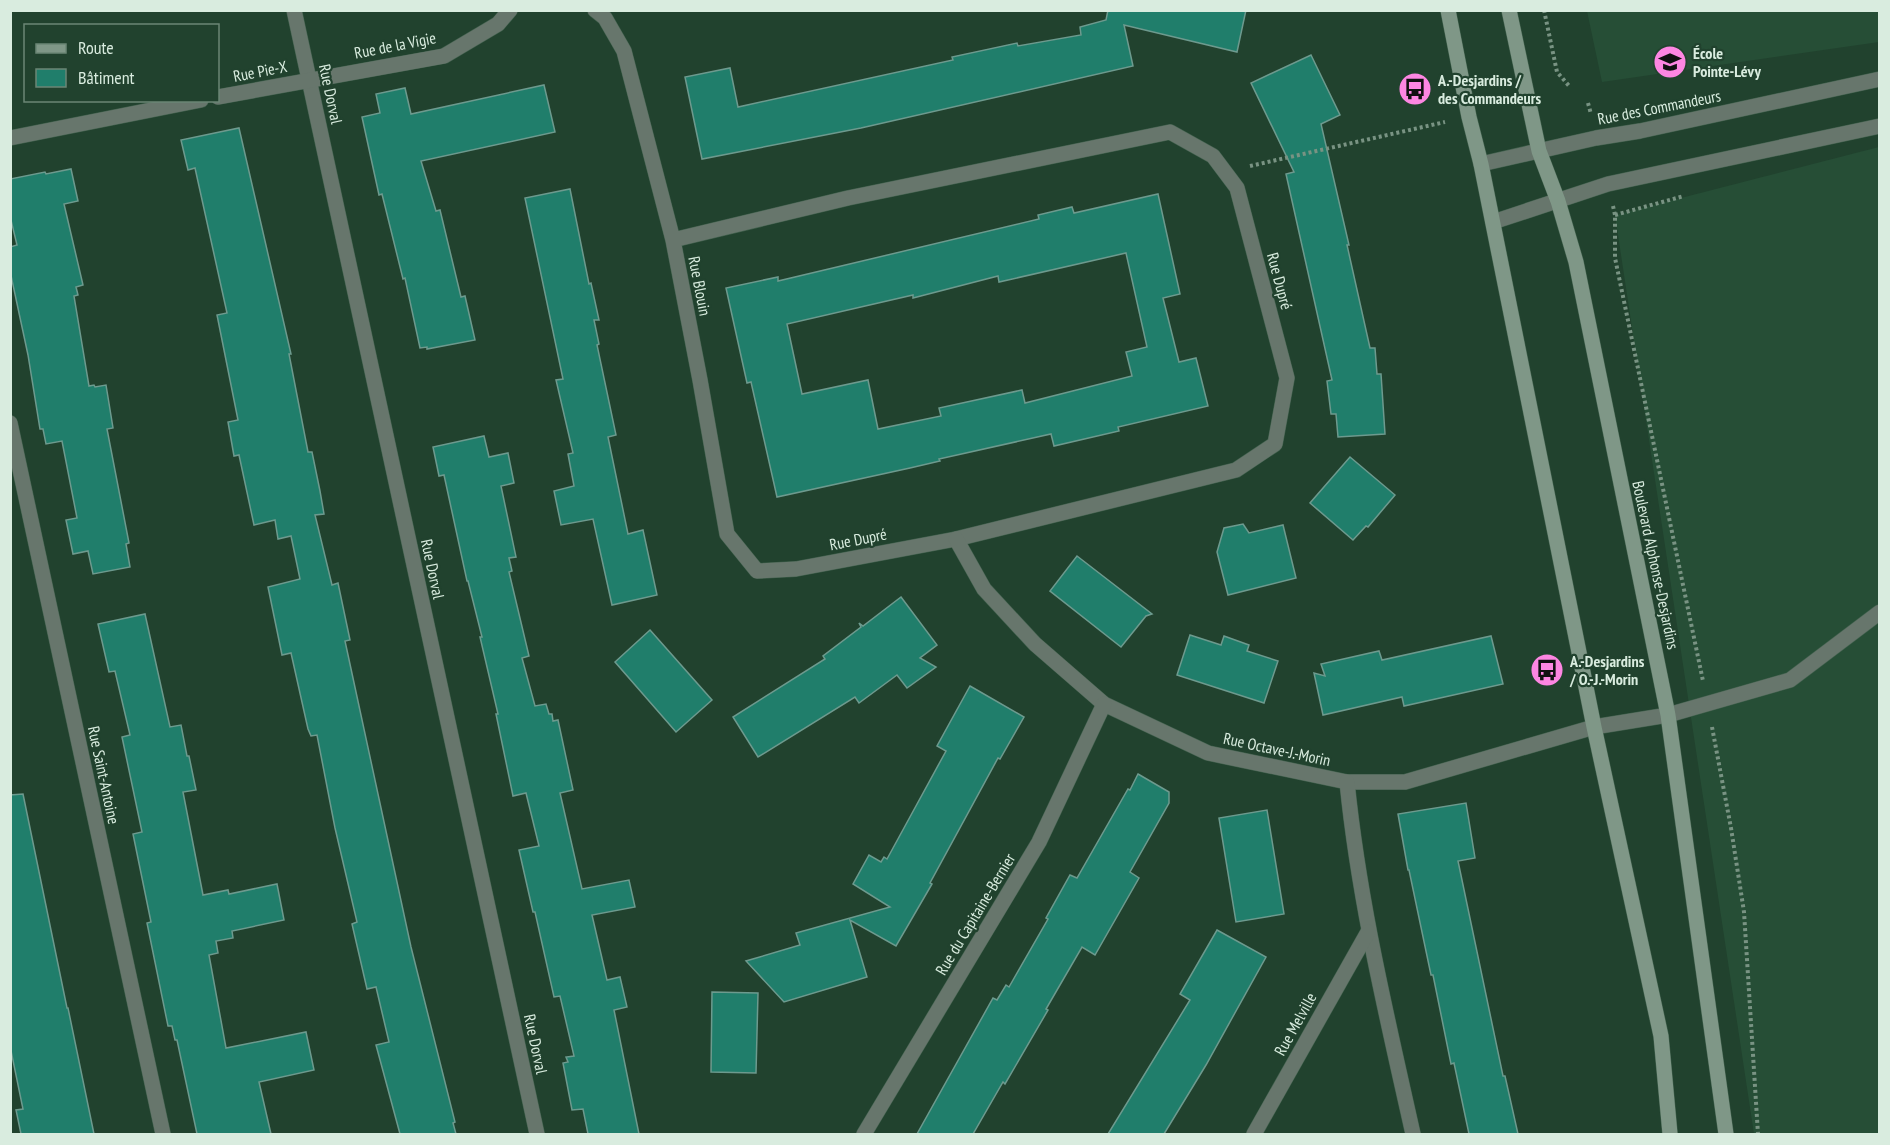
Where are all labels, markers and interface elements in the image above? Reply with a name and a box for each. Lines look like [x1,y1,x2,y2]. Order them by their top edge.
legend [24,24,219,102]
street label: Rue de la Vigie [353,27,437,63]
text: Route [78,36,114,59]
place label: École Pointe-Lévy [1693,43,1761,81]
school or university icon: École Pointe-Lévy [1652,44,1688,80]
street label: Rue Pie-X [231,56,289,86]
street label: Rue Dorval [315,62,347,126]
text: Bâtiment [78,66,135,89]
place label: A.-Desjardins / des Commandeurs [1437,70,1541,108]
bus stop icon: A.-Desjardins / des Commandeurs [1397,71,1433,107]
street label: Rue des Commandeurs [1596,85,1722,129]
street label: Rue Dupré [1263,250,1297,312]
street label: Rue Blouin [684,255,716,317]
street label: Boulevard Alphonse-Desjardins [1628,479,1684,651]
street label: Rue Dupré [828,524,888,554]
street label: Rue Dorval [417,537,449,601]
place label: A.-Desjardins / O.-J.-Morin [1569,651,1645,689]
bus stop icon: A.-Desjardins / O.-J.-Morin [1529,652,1565,688]
street label: Rue Saint-Antoine [84,724,124,826]
street label: Rue Octave-J.-Morin [1222,728,1332,770]
street label: Rue du Capitaine-Bernier [931,849,1020,978]
street label: Rue Melville [1270,989,1320,1059]
street label: Rue Dorval [520,1012,552,1076]

